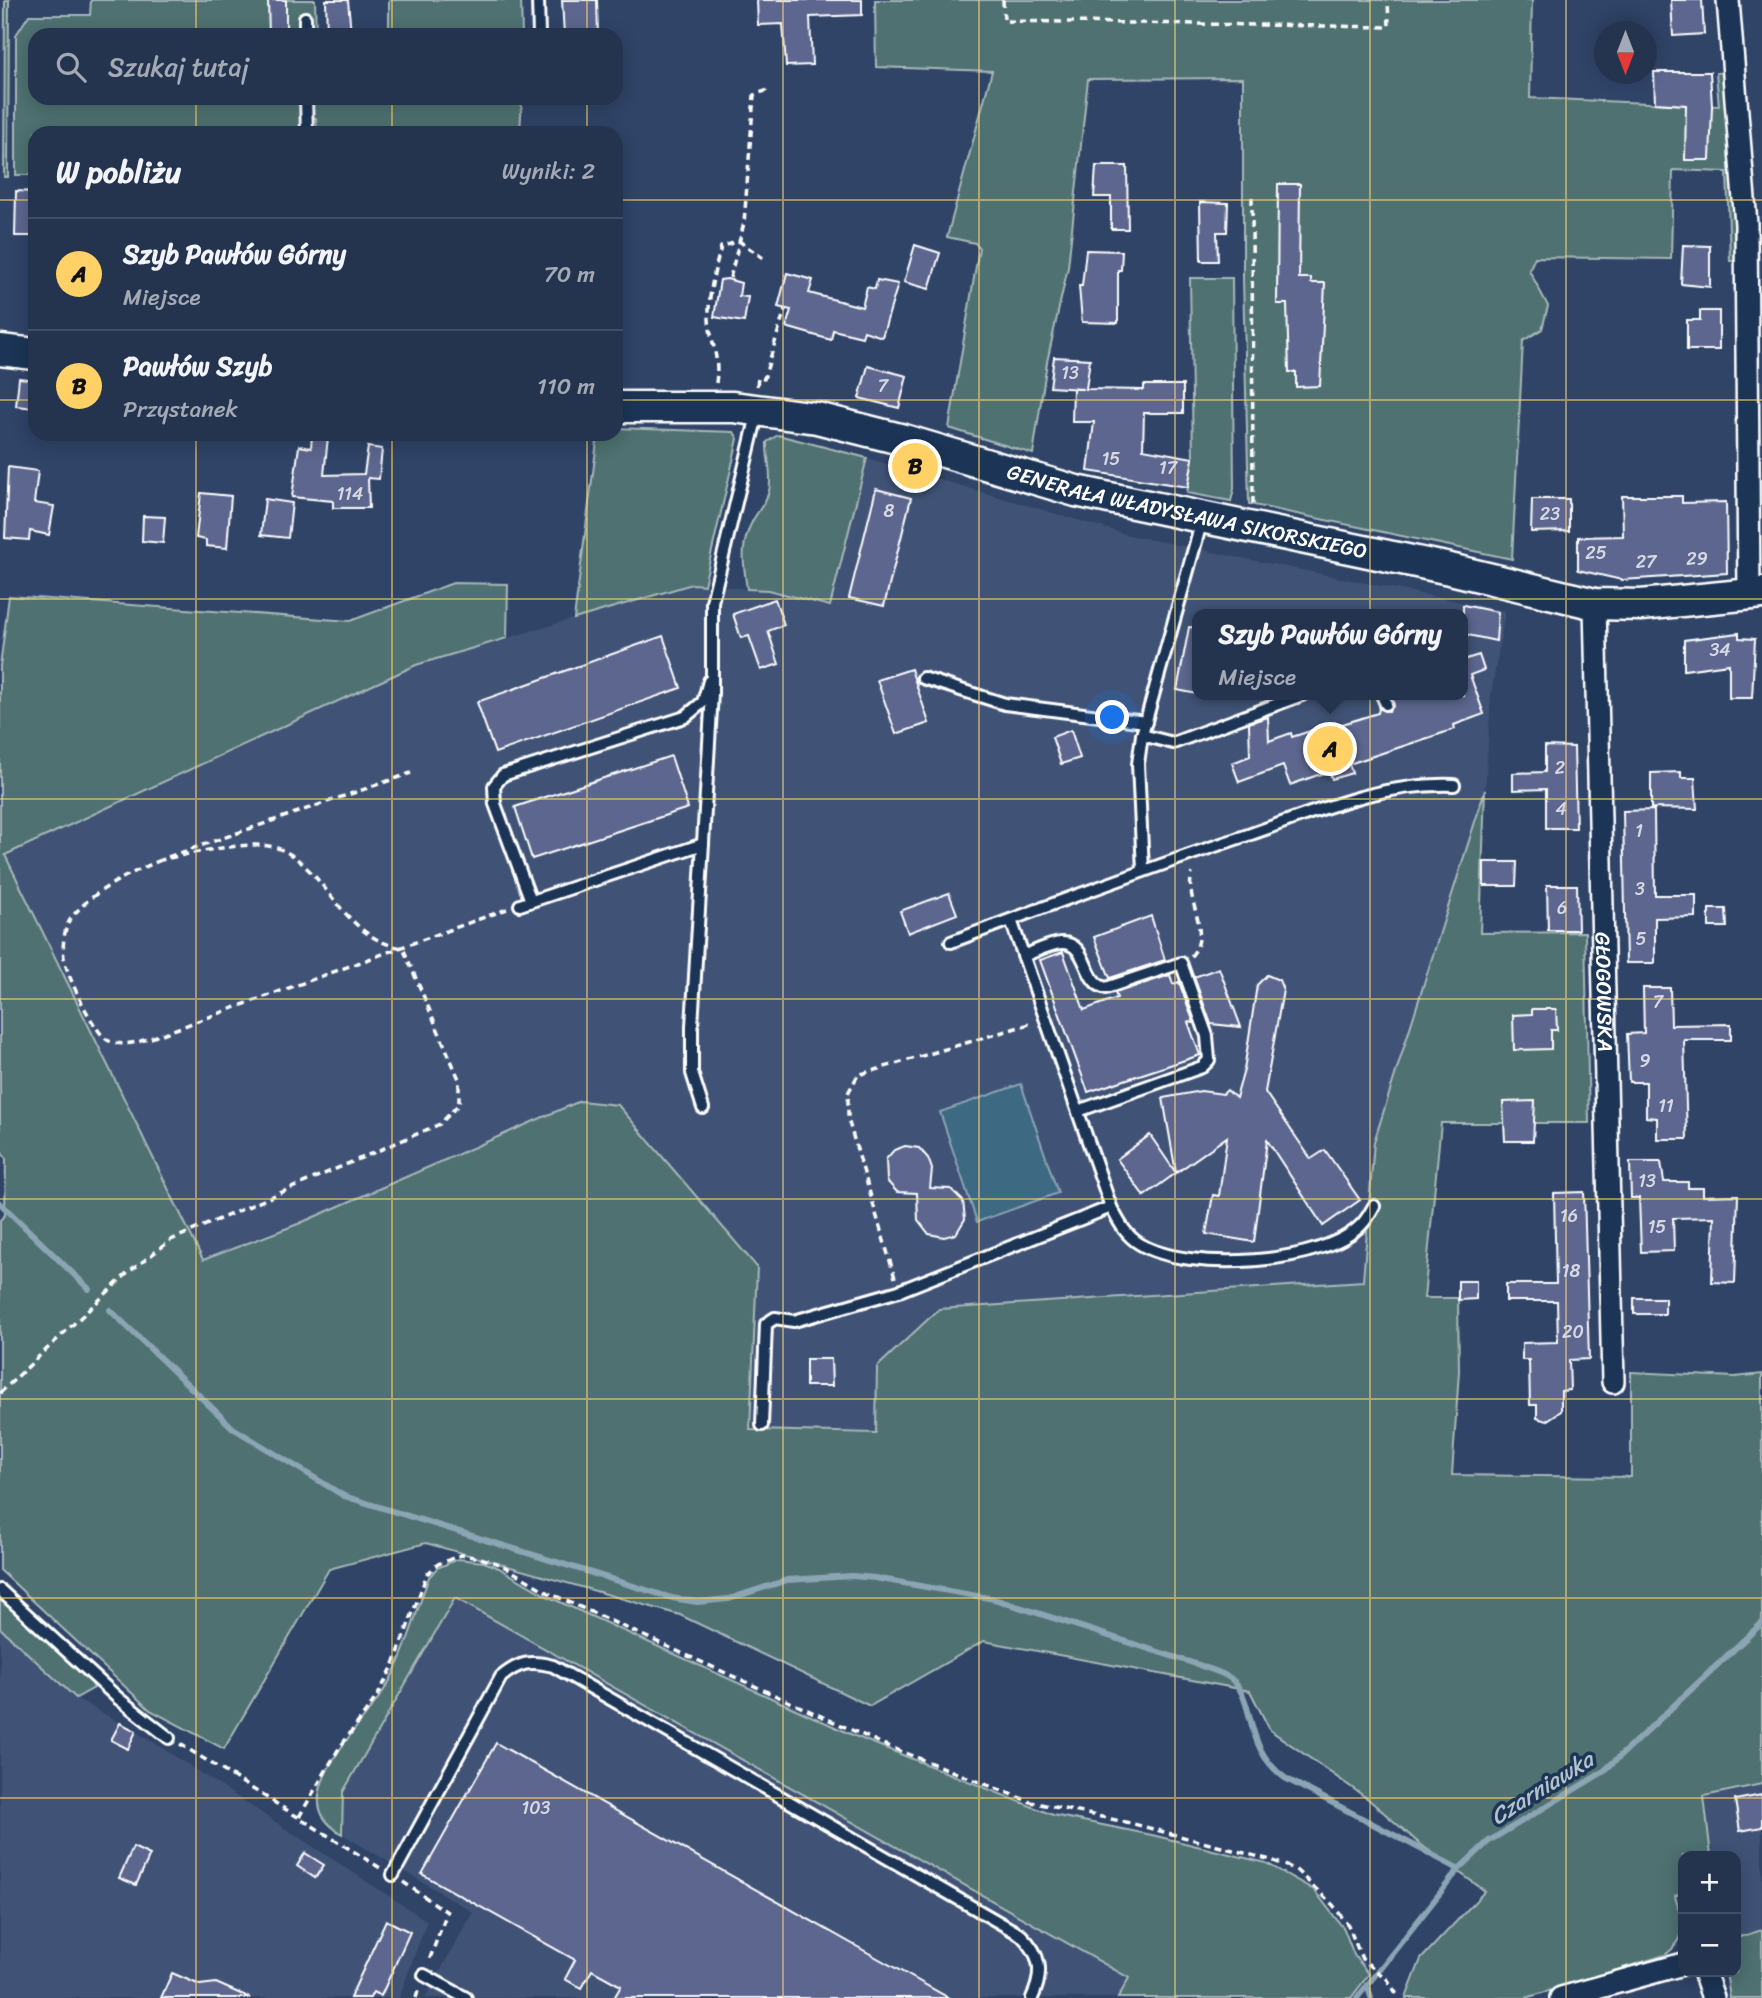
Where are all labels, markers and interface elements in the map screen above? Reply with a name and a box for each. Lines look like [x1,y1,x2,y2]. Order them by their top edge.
north arrow [1594,21,1657,84]
search box [28,28,623,105]
text: Szukaj tutaj [108,44,249,90]
icon: search [52,48,90,86]
text: W pobliżu [56,145,181,199]
text: Wyniki: 2 [502,151,595,192]
text: Szyb Pawłów Górny [123,231,346,277]
text: A [71,254,87,295]
text: 70 m [544,254,595,295]
text: Miejsce [123,277,201,318]
text: Pawłów Szyb [123,343,272,389]
house number: 13 [1061,357,1079,389]
text: B [72,366,86,407]
text: 110 m [537,366,595,407]
house number: 7 [878,370,890,402]
text: Przystanek [123,389,238,430]
pin: B [892,440,938,492]
house number: 15 [1102,443,1120,475]
house number: 17 [1159,452,1179,484]
street label: GENERAŁA WŁADYSŁAWA SIKORSKIEGO [1002,453,1371,570]
house number: 114 [337,478,363,510]
house number: 8 [884,495,895,527]
house number: 23 [1540,498,1560,530]
house number: 25 [1585,537,1607,569]
house number: 29 [1686,543,1708,575]
house number: 27 [1636,546,1658,578]
popup [1192,609,1468,700]
text: Szyb Pawłów Górny [1218,611,1442,657]
house number: 34 [1709,634,1731,666]
text: Miejsce [1218,657,1296,698]
your location [1095,700,1129,734]
pin: A [1307,723,1353,775]
house number: 2 [1555,752,1565,784]
house number: 4 [1555,793,1567,825]
house number: 1 [1635,815,1643,847]
house number: 3 [1635,873,1645,905]
house number: 6 [1557,892,1567,924]
house number: 5 [1636,923,1647,955]
street label: GŁOGOWSKA [1584,932,1624,1052]
house number: 7 [1653,986,1665,1018]
house number: 9 [1639,1045,1651,1077]
house number: 11 [1658,1090,1674,1122]
house number: 13 [1638,1165,1656,1197]
house number: 16 [1560,1200,1578,1232]
house number: 15 [1648,1211,1666,1243]
house number: 18 [1562,1255,1580,1287]
house number: 20 [1562,1316,1584,1348]
water label: Czarniawka [1482,1739,1604,1836]
house number: 103 [522,1792,551,1824]
map controls [1678,1851,1741,1977]
button: + [1678,1851,1741,1914]
button: − [1678,1914,1741,1977]

